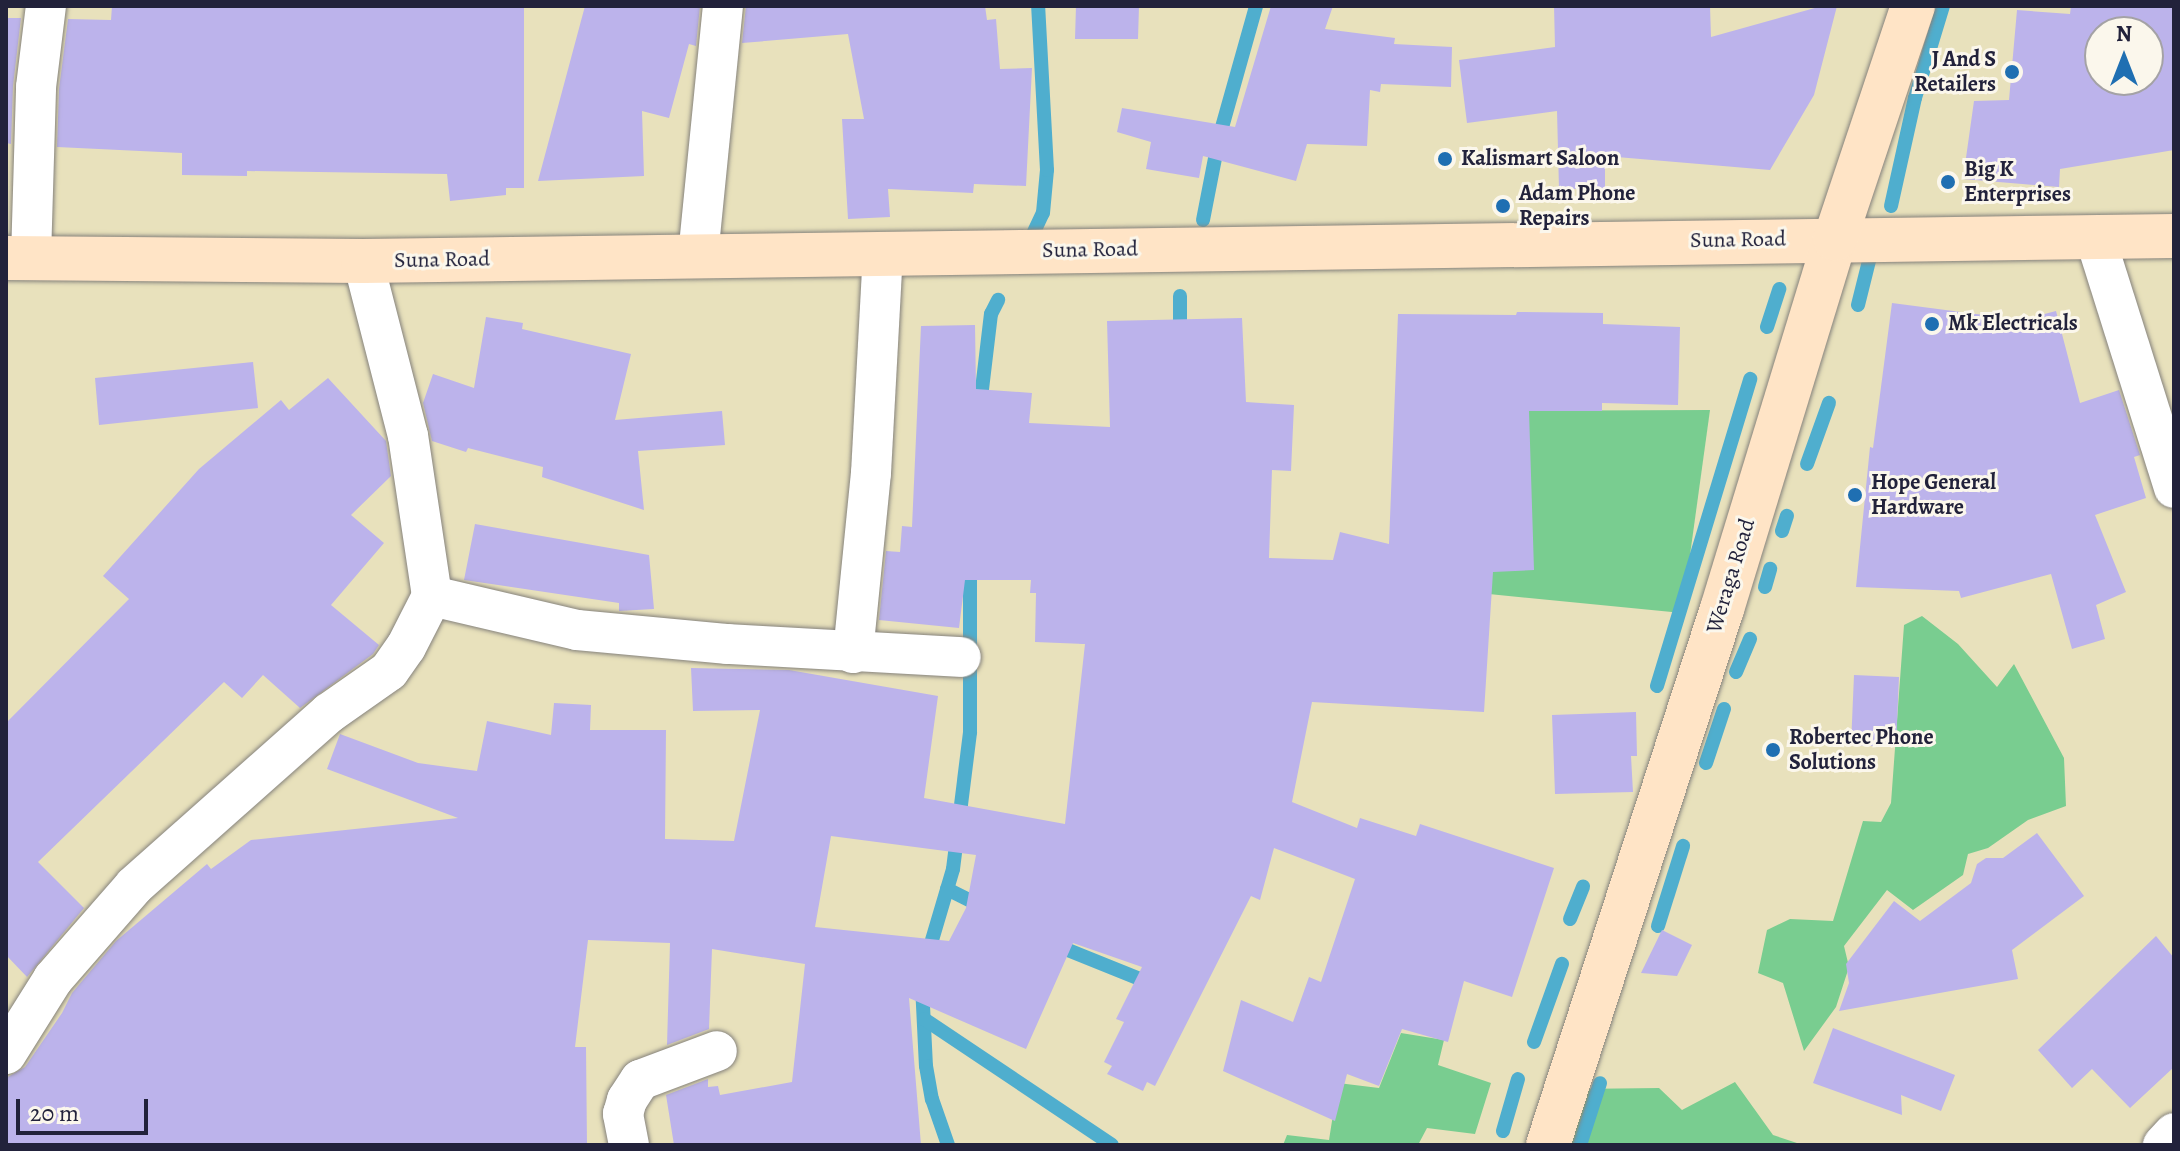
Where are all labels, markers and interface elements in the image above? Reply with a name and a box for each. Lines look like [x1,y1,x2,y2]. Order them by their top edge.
north arrow [2084,16,2164,96]
text: N [2116,19,2132,49]
place label: J And S Retailers [1914,46,1996,98]
marker: J And S Retailers [2003,63,2021,81]
place label: Kalismart Saloon [1461,146,1619,172]
marker: Kalismart Saloon [1436,150,1454,168]
place label: Big K Enterprises [1964,156,2071,208]
marker: Big K Enterprises [1939,173,1957,191]
place label: Adam Phone Repairs [1519,180,1636,232]
marker: Adam Phone Repairs [1494,197,1512,215]
street label: Suna Road [1690,226,1786,254]
street label: Suna Road [1042,236,1138,264]
street label: Suna Road [394,246,490,274]
place label: Mk Electricals [1948,311,2078,337]
marker: Mk Electricals [1923,315,1941,333]
place label: Hope General Hardware [1871,469,1996,520]
marker: Hope General Hardware [1846,486,1864,504]
street label: Weraga Road [1701,516,1761,636]
place label: Robertec Phone Solutions [1789,724,1934,776]
marker: Robertec Phone Solutions [1764,741,1782,759]
scale bar [20,1083,152,1133]
text: 20 m [30,1097,79,1129]

